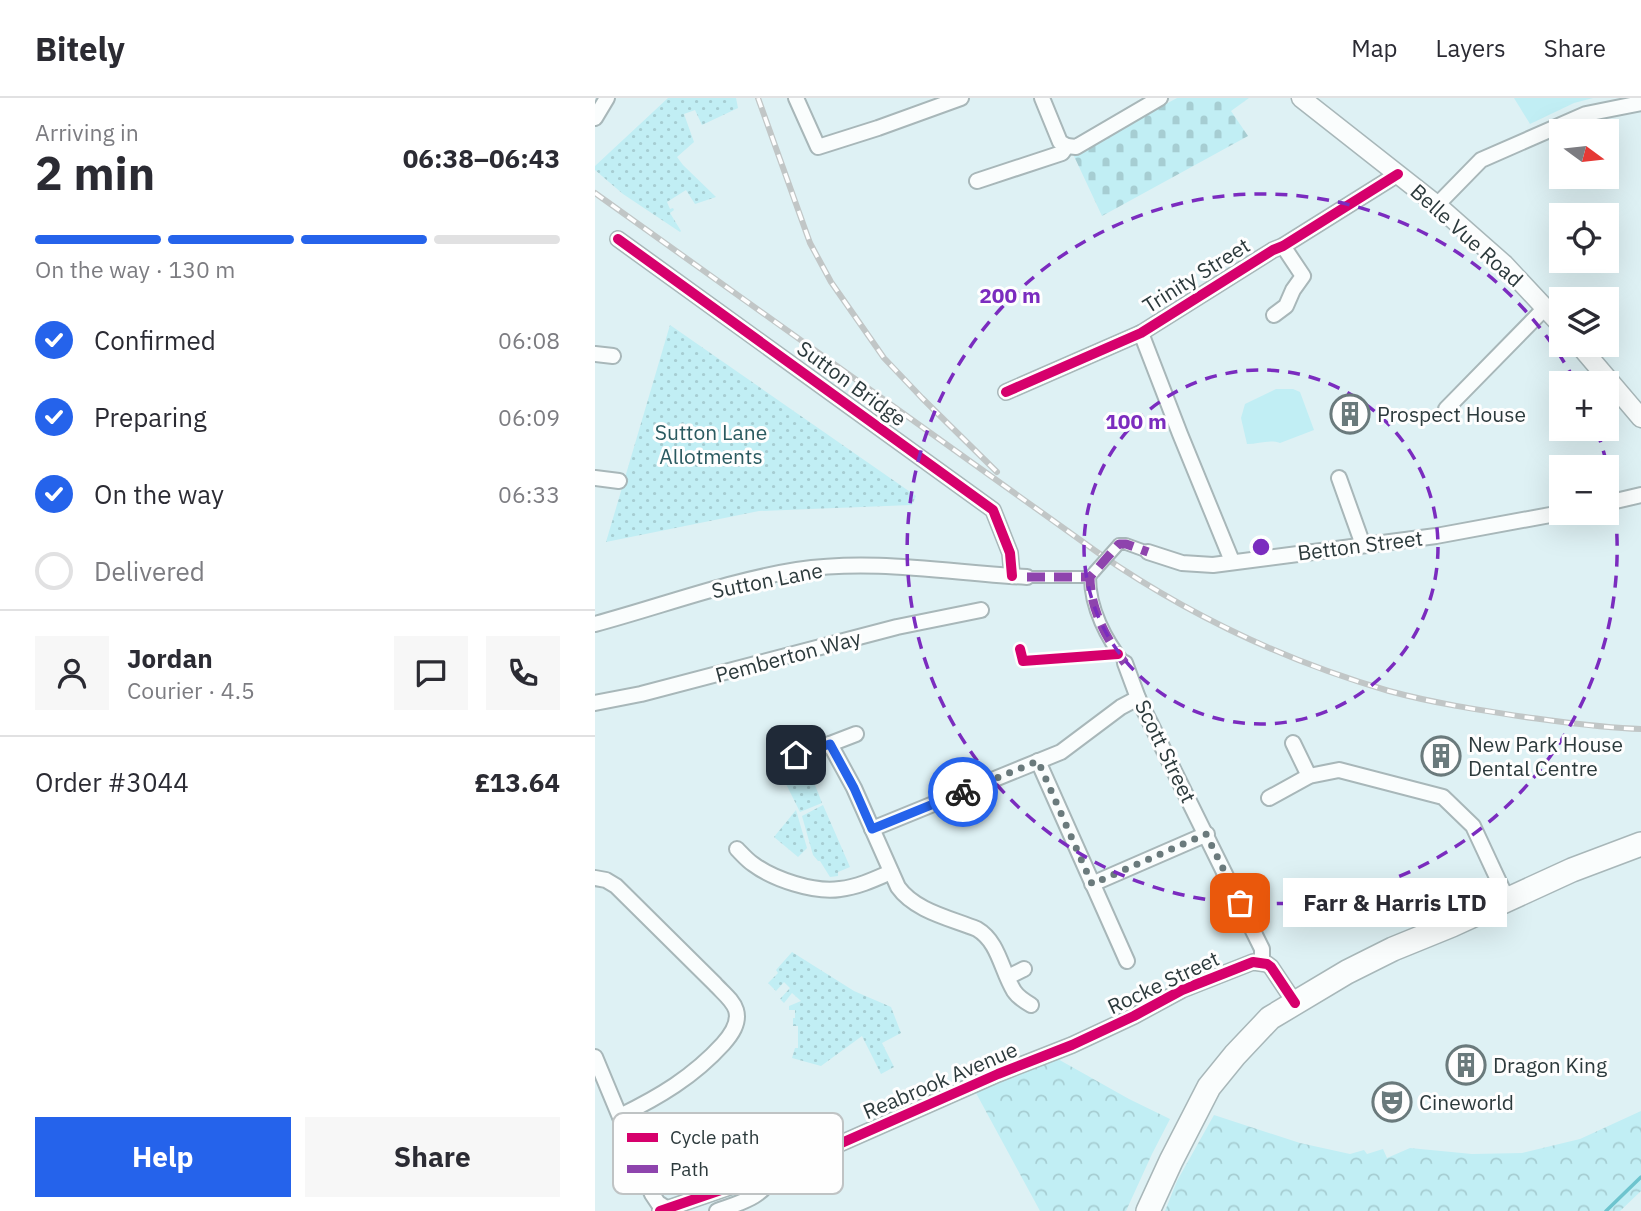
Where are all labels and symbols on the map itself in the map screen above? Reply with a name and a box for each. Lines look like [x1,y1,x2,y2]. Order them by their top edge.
north arrow [1549,119,1619,189]
street label: Belle Vue Road [1405,177,1529,293]
street label: Trinity Street [1137,231,1255,319]
text: 200 m [979,281,1041,309]
street label: Sutton Bridge [792,334,912,432]
building icon: Prospect House [1329,393,1371,435]
place label: Prospect House [1377,400,1526,428]
text: 100 m [1105,407,1167,435]
park label: Sutton Lane Allotments [655,418,767,470]
street label: Betton Street [1296,523,1424,567]
centre of rings [1249,535,1273,559]
street label: Sutton Lane [709,556,825,604]
street label: Pemberton Way [712,623,864,689]
street label: Scott Street [1129,695,1203,807]
pin [766,725,826,785]
place label: New Park House Dental Centre [1468,730,1623,782]
building icon: New Park House Dental Centre [1420,735,1462,777]
courier [928,757,998,827]
pin [1210,873,1270,933]
callout: Farr & Harris LTD [1282,878,1506,928]
street label: Rocke Street [1103,944,1223,1020]
street label: Reabrook Avenue [858,1035,1022,1125]
building icon: Dragon King [1445,1044,1487,1086]
place label: Dragon King [1493,1051,1607,1079]
theatre icon: Cineworld [1371,1081,1413,1123]
place label: Cineworld [1419,1088,1514,1116]
legend [613,1113,843,1194]
text: Cycle path [670,1125,759,1149]
text: Path [670,1157,709,1181]

